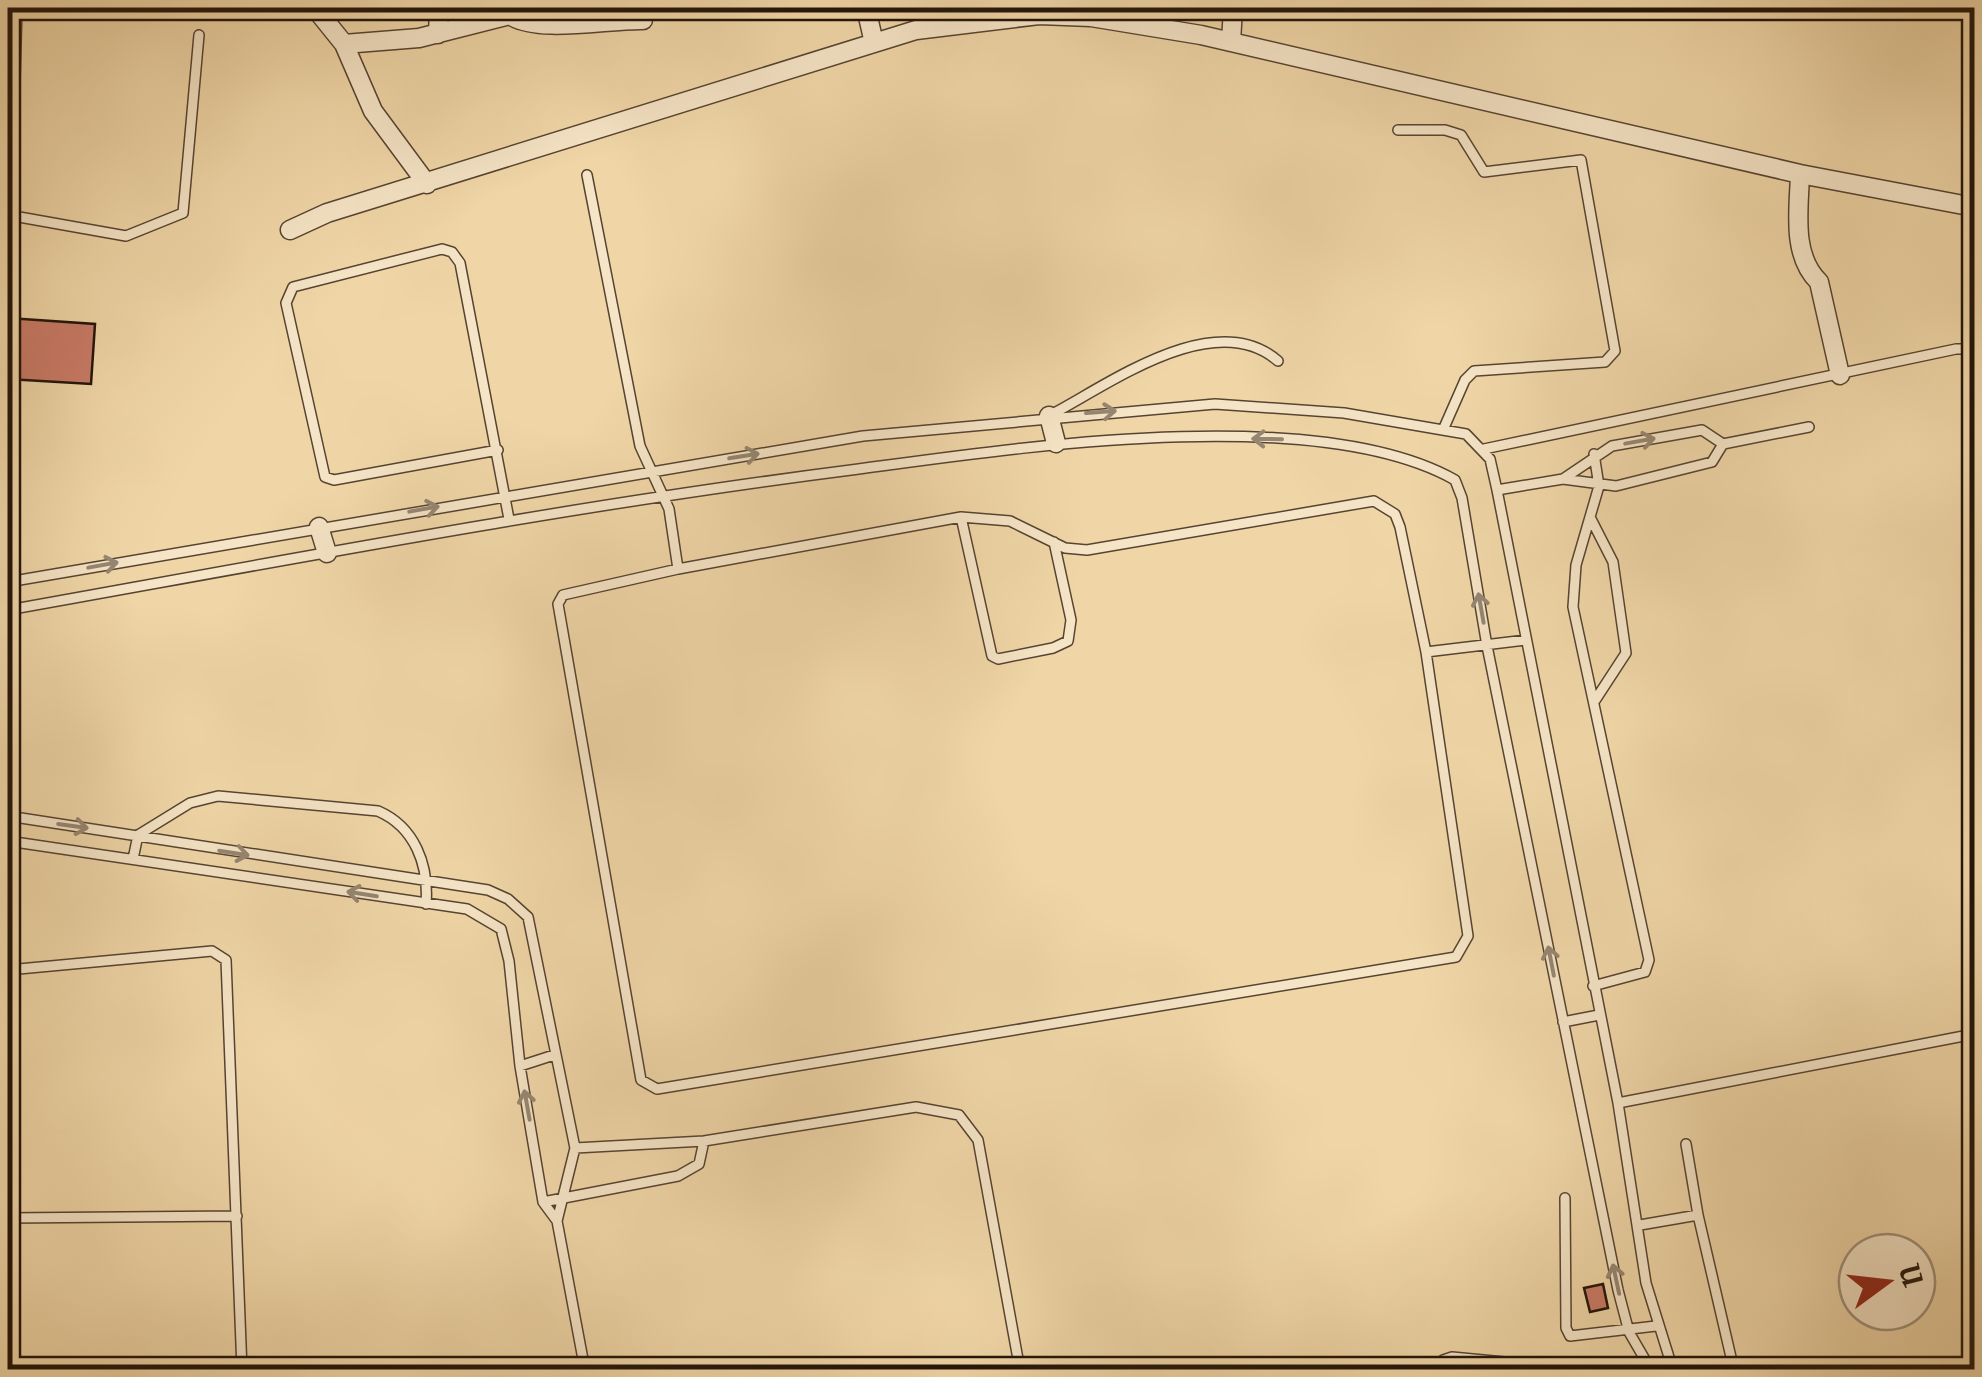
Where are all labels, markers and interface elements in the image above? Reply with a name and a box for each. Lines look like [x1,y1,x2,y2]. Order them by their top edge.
one-way arrow [1084,402,1117,421]
one-way arrow [1252,430,1284,449]
one-way arrow [1623,431,1656,450]
one-way arrow [727,446,760,465]
one-way arrow [407,499,439,518]
one-way arrow [87,555,119,574]
one-way arrow [1471,592,1490,625]
one-way arrow [56,817,88,835]
one-way arrow [217,844,249,863]
one-way arrow [346,884,378,903]
one-way arrow [1541,946,1560,978]
one-way arrow [517,1090,536,1122]
north arrow [1837,1232,1937,1332]
text: U [1892,1261,1929,1291]
one-way arrow [1606,1264,1625,1296]

